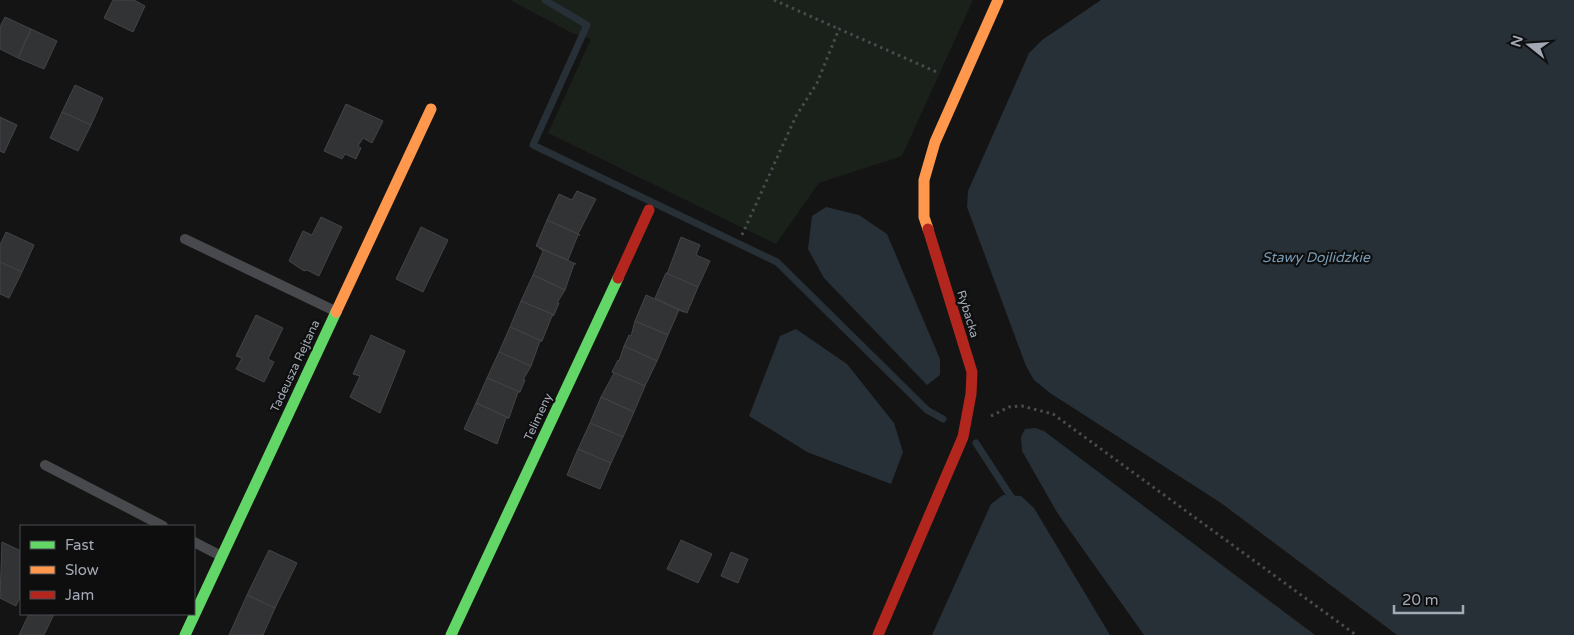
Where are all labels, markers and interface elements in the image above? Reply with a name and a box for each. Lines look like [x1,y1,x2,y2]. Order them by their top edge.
north arrow [1504,20,1554,70]
text: N [1507,33,1527,49]
water label: Stawy Dojlidzkie [1262,249,1371,266]
street label: Rybacka [954,289,982,339]
street label: Tadeusza Rejtana [267,318,323,414]
street label: Telimeny [521,391,555,443]
legend [20,525,195,615]
text: Fast [65,536,95,554]
text: Slow [65,561,99,579]
scale bar [1394,582,1463,614]
text: Jam [65,586,94,604]
text: 20 m [1402,591,1439,609]

